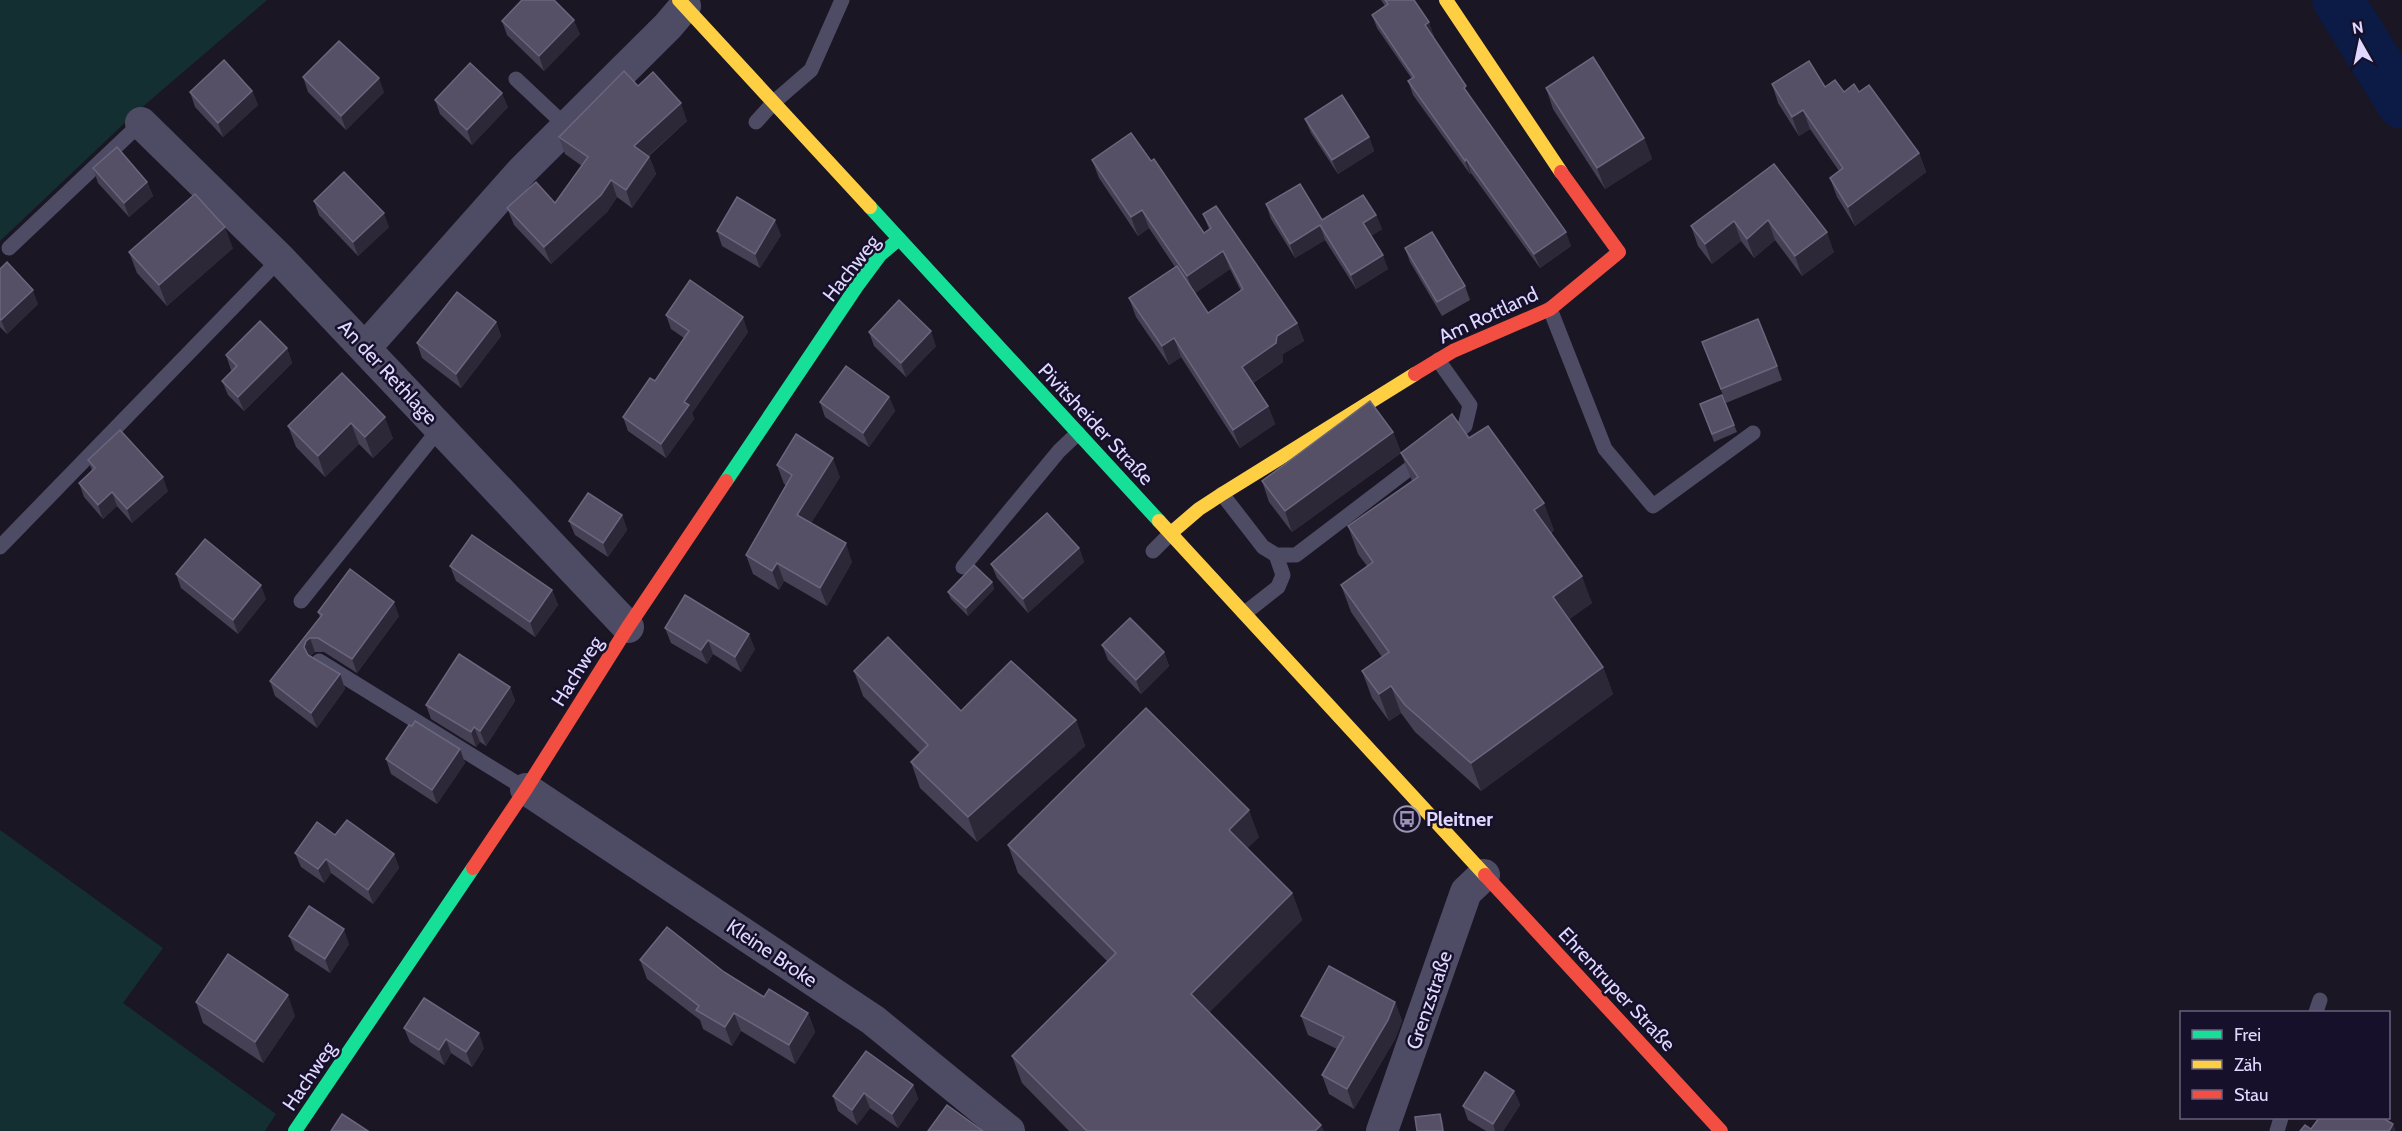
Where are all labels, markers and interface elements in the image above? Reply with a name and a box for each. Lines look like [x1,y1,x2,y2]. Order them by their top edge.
north arrow [2330,12,2390,72]
text: N [2351,17,2365,38]
street label: Hachweg [818,229,885,306]
street label: Am Rottland [1434,282,1542,348]
street label: An der Rethlage [333,315,443,429]
street label: Pivitsheider Straße [1033,358,1159,490]
street label: Hachweg [546,631,608,710]
bus stop icon: Pleitner [1392,804,1422,834]
place label: Pleitner [1426,807,1493,831]
street label: Kleine Broke [722,914,822,992]
street label: Ehrentruper Straße [1553,922,1681,1056]
street label: Grenzstraße [1401,948,1457,1052]
legend [2180,1011,2390,1119]
text: Frei [2234,1024,2261,1046]
street label: Hachweg [277,1036,341,1115]
text: Zäh [2234,1054,2262,1076]
text: Stau [2234,1084,2268,1106]

